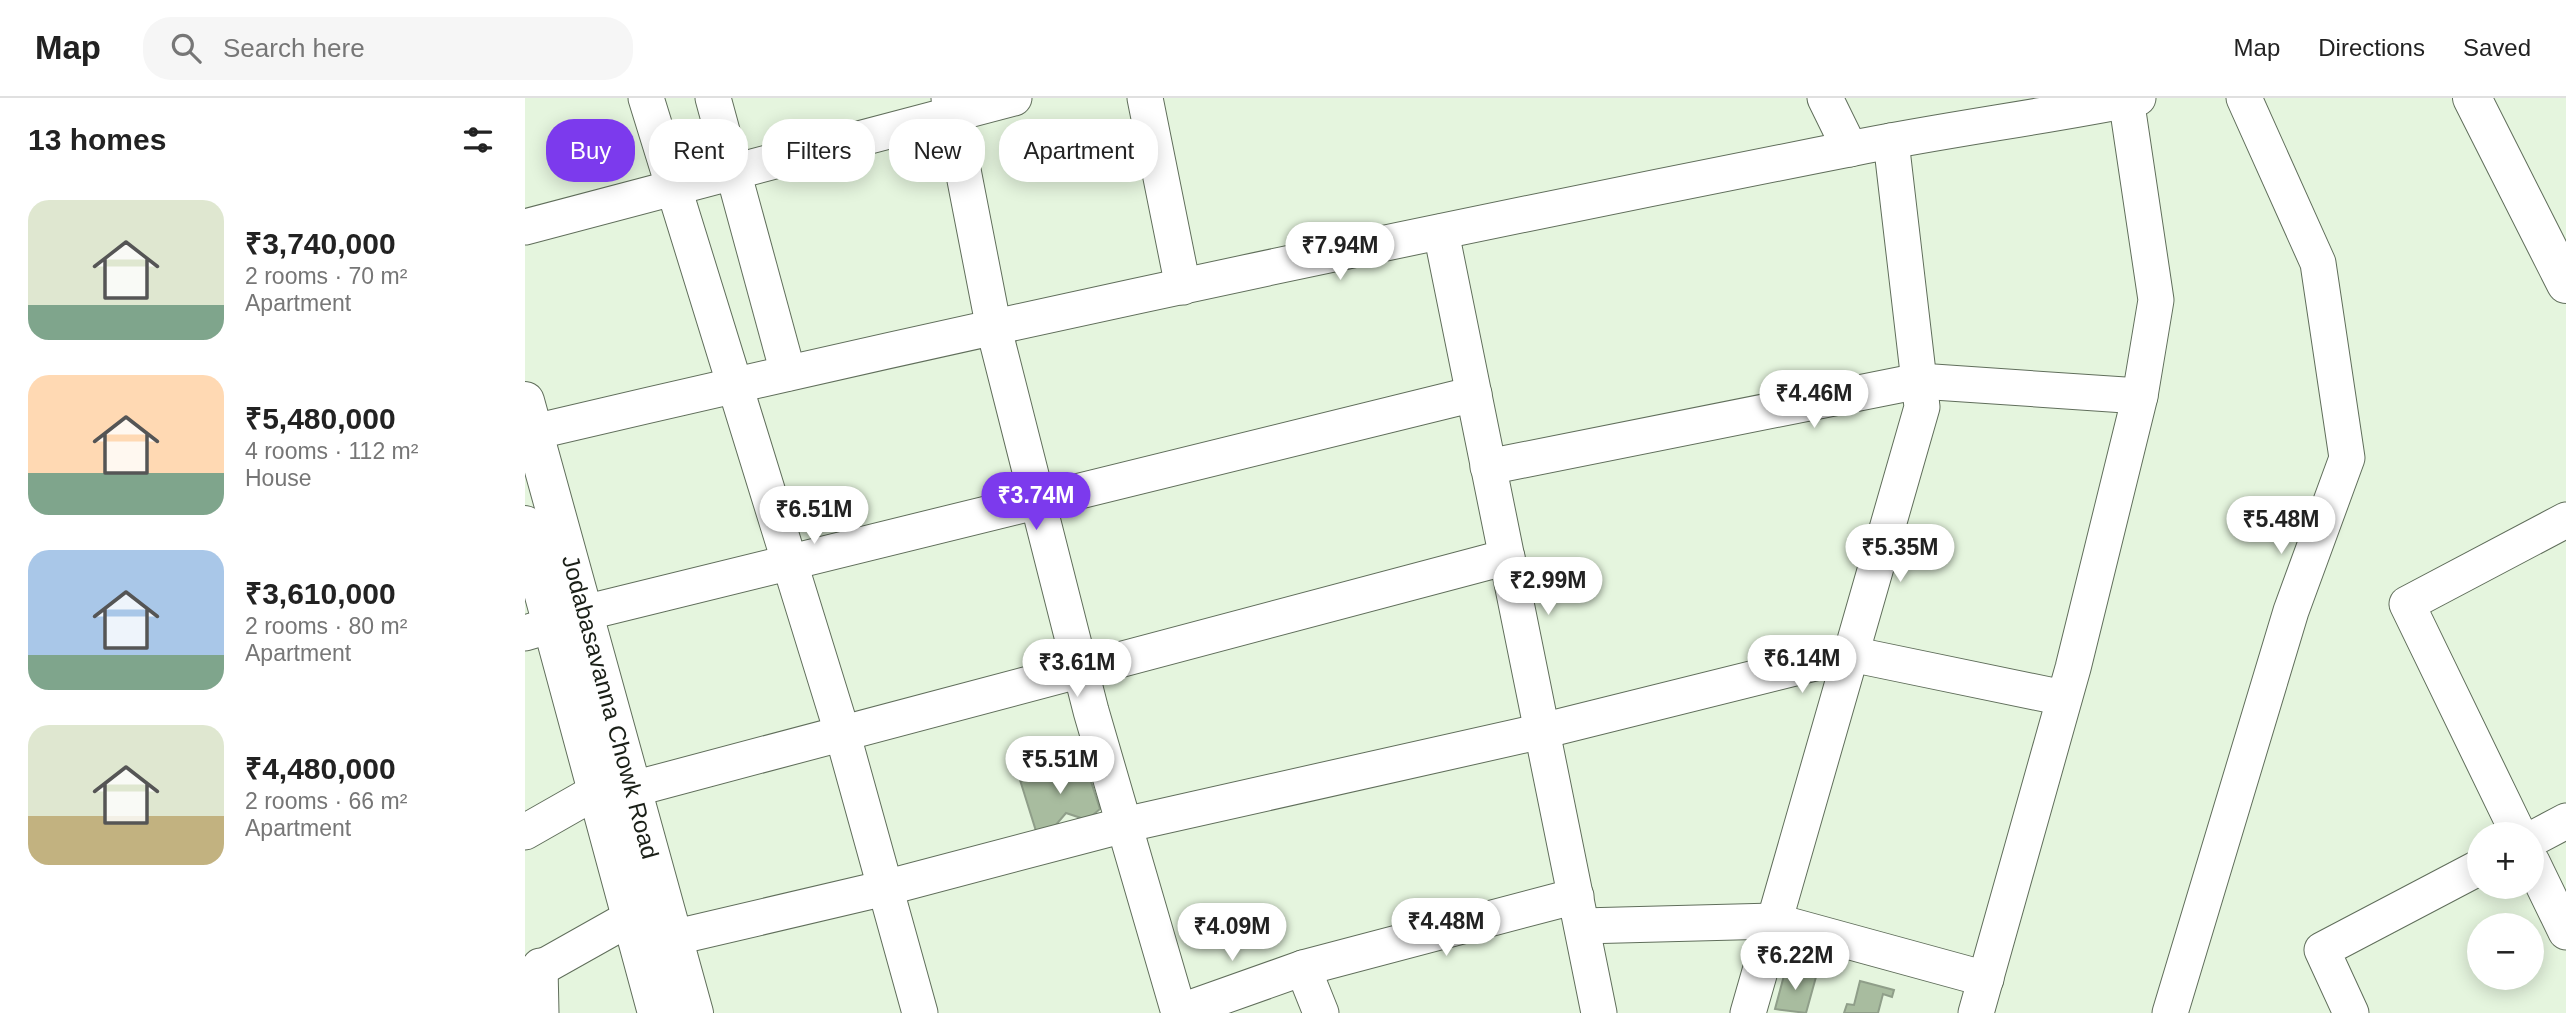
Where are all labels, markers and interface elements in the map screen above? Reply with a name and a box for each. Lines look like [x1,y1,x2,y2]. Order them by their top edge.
search box [143,17,633,80]
text: Map [35,29,101,66]
icon: search [167,29,205,67]
text: Search here [223,33,365,63]
text: Map [2234,34,2280,61]
text: Directions [2318,34,2425,61]
text: Saved [2463,34,2531,61]
chip: Buy [546,119,635,182]
chip: Rent [649,119,748,182]
chip: Filters [762,119,875,182]
chip: New [889,119,985,182]
chip: Apartment [999,119,1158,182]
icon: filters [459,121,497,159]
text: 13 homes [28,123,166,156]
pin: ₹7.94M [1283,222,1397,282]
text: ₹3,740,000 [245,227,396,260]
icon: home [84,228,168,312]
text: ₹7.94M [1301,232,1379,258]
text: 2 rooms · 70 m² [245,263,407,289]
text: Apartment [245,290,351,316]
pin: ₹4.46M [1757,370,1871,430]
text: ₹4.46M [1775,380,1853,406]
text: ₹5,480,000 [245,402,396,435]
icon: home [84,403,168,487]
text: 4 rooms · 112 m² [245,438,418,464]
text: House [245,465,311,491]
pin: ₹3.74M [979,472,1093,532]
text: ₹3.74M [997,482,1075,508]
pin: ₹6.51M [757,486,871,546]
text: ₹6.51M [775,496,853,522]
pin: ₹5.48M [2224,496,2338,556]
text: ₹5.48M [2242,506,2320,532]
pin: ₹5.35M [1843,524,1957,584]
text: ₹5.35M [1861,534,1939,560]
street label: Jodabasavanna Chowk Road [557,552,664,862]
pin: ₹2.99M [1491,558,1605,617]
text: ₹2.99M [1509,567,1587,593]
text: ₹3,610,000 [245,577,396,610]
icon: home [84,578,168,662]
text: 2 rooms · 80 m² [245,613,407,639]
pin: ₹6.14M [1745,636,1859,695]
text: Apartment [245,640,351,666]
pin: ₹3.61M [1020,640,1134,699]
text: ₹6.14M [1763,645,1841,671]
text: ₹3.61M [1038,649,1116,675]
pin: ₹5.51M [1003,736,1117,796]
text: ₹5.51M [1021,746,1099,772]
text: ₹4,480,000 [245,752,396,785]
icon: home [84,753,168,837]
text: 2 rooms · 66 m² [245,788,407,814]
text: Apartment [245,815,351,841]
map controls [2467,822,2544,990]
button: + [2467,822,2544,899]
pin: ₹4.48M [1389,898,1503,958]
pin: ₹4.09M [1175,904,1289,963]
text: ₹4.48M [1407,908,1485,934]
text: ₹4.09M [1193,913,1271,939]
button: − [2467,913,2544,990]
pin: ₹6.22M [1738,932,1852,992]
text: ₹6.22M [1756,942,1834,968]

